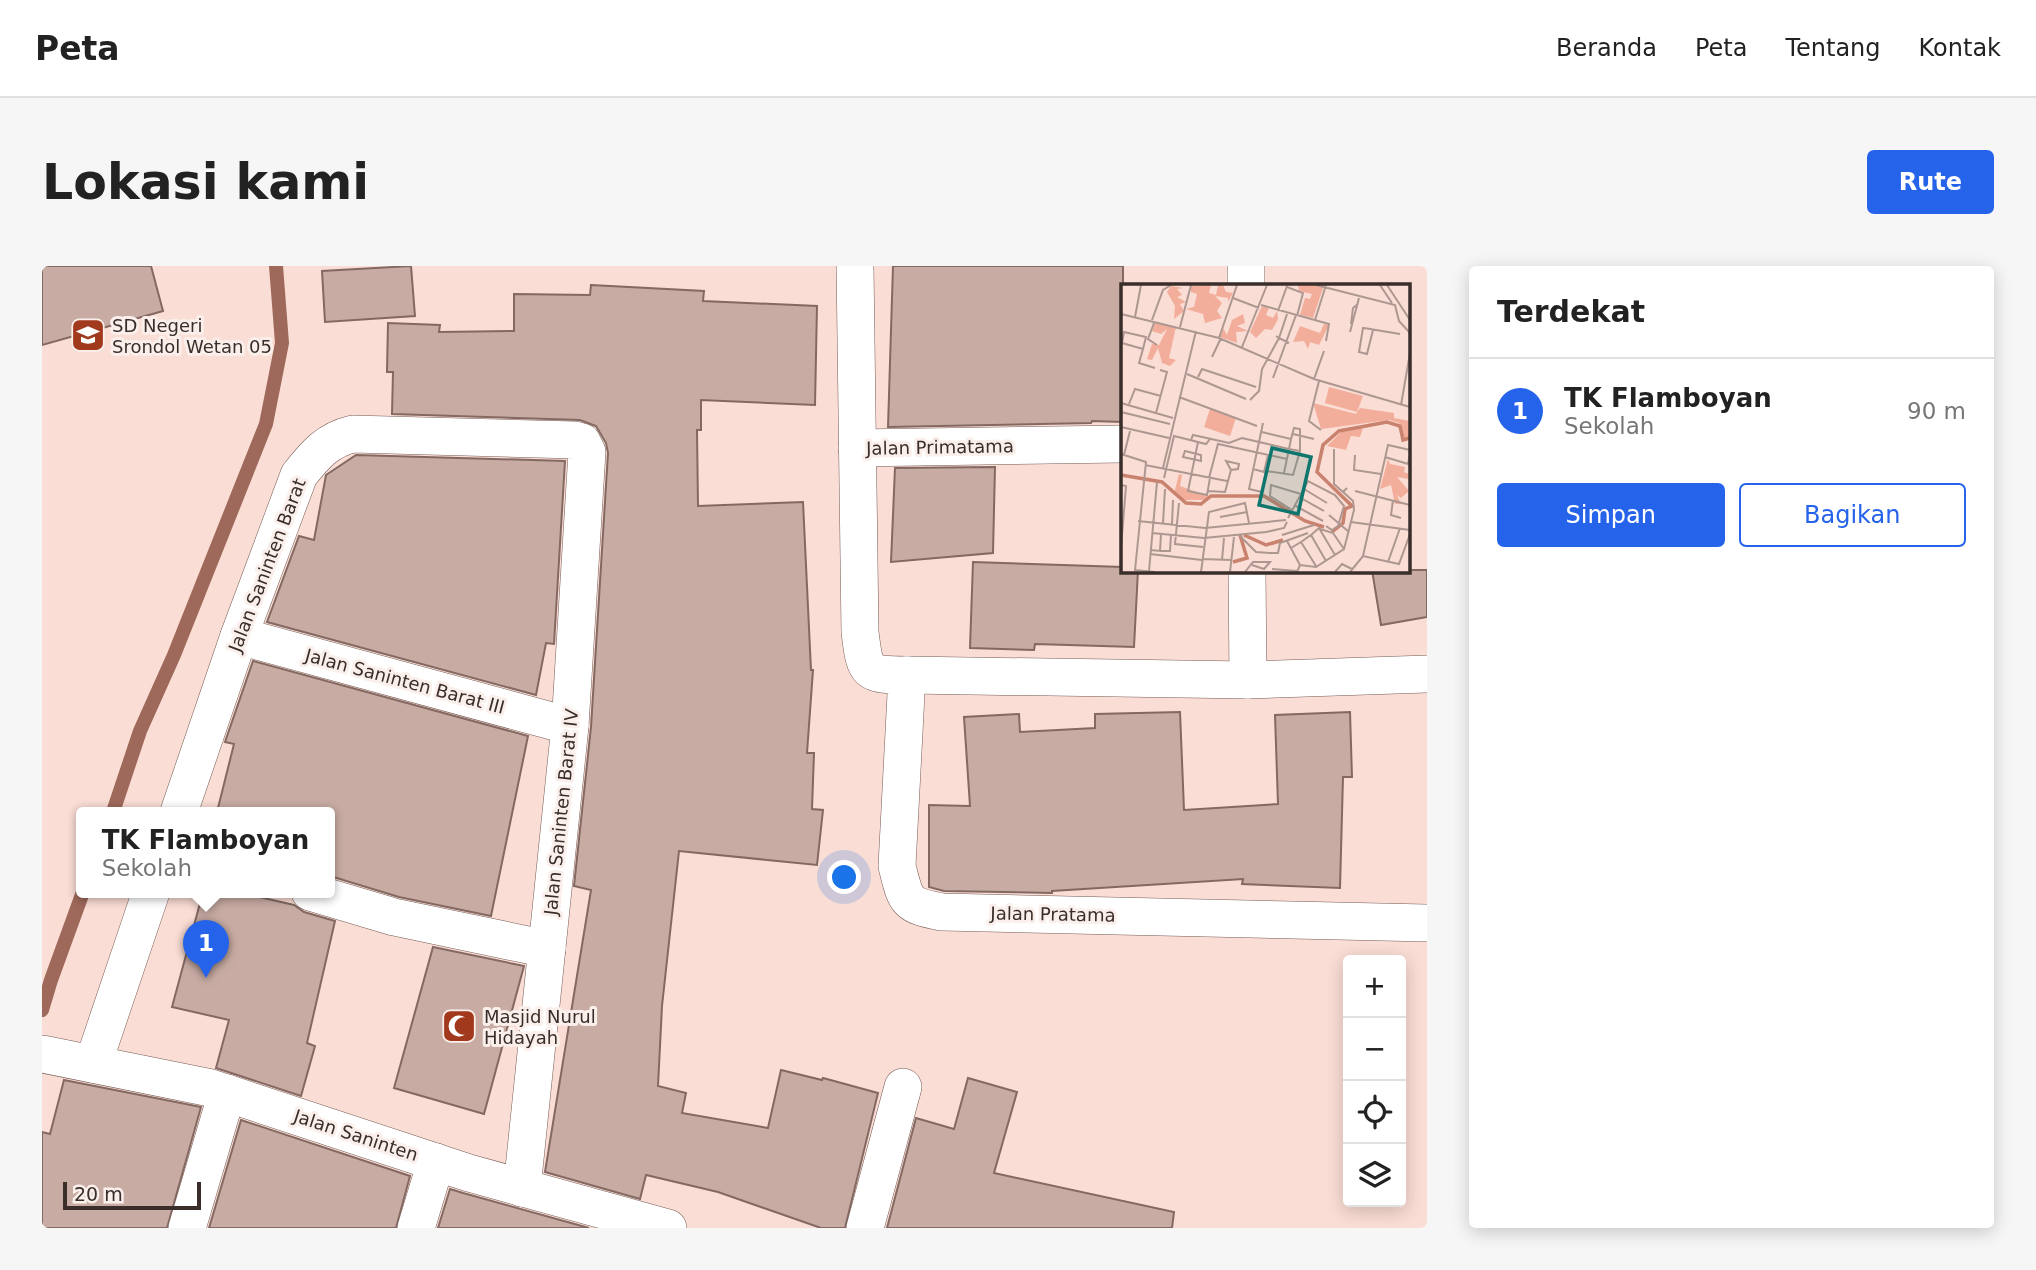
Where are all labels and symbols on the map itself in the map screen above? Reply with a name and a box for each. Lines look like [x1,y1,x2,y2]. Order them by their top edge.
inset map [1121,284,1409,572]
place label: SD Negeri Srondol Wetan 05 [112,315,272,357]
school or university icon: SD Negeri Srondol Wetan 05 [69,316,107,354]
street label: Jalan Primatama [865,435,1014,459]
street label: Jalan Saninten Barat [224,475,310,656]
street label: Jalan Saninten Barat III [302,644,507,718]
street label: Jalan Saninten Barat IV [540,707,582,917]
your location [827,860,861,894]
street label: Jalan Pratama [989,902,1116,926]
pin: 1 [183,920,229,978]
place label: Masjid Nurul Hidayah [484,1006,596,1048]
mosque icon: Masjid Nurul Hidayah [440,1007,478,1045]
street label: Jalan Saninten [290,1105,421,1165]
scale bar [63,1179,201,1211]

